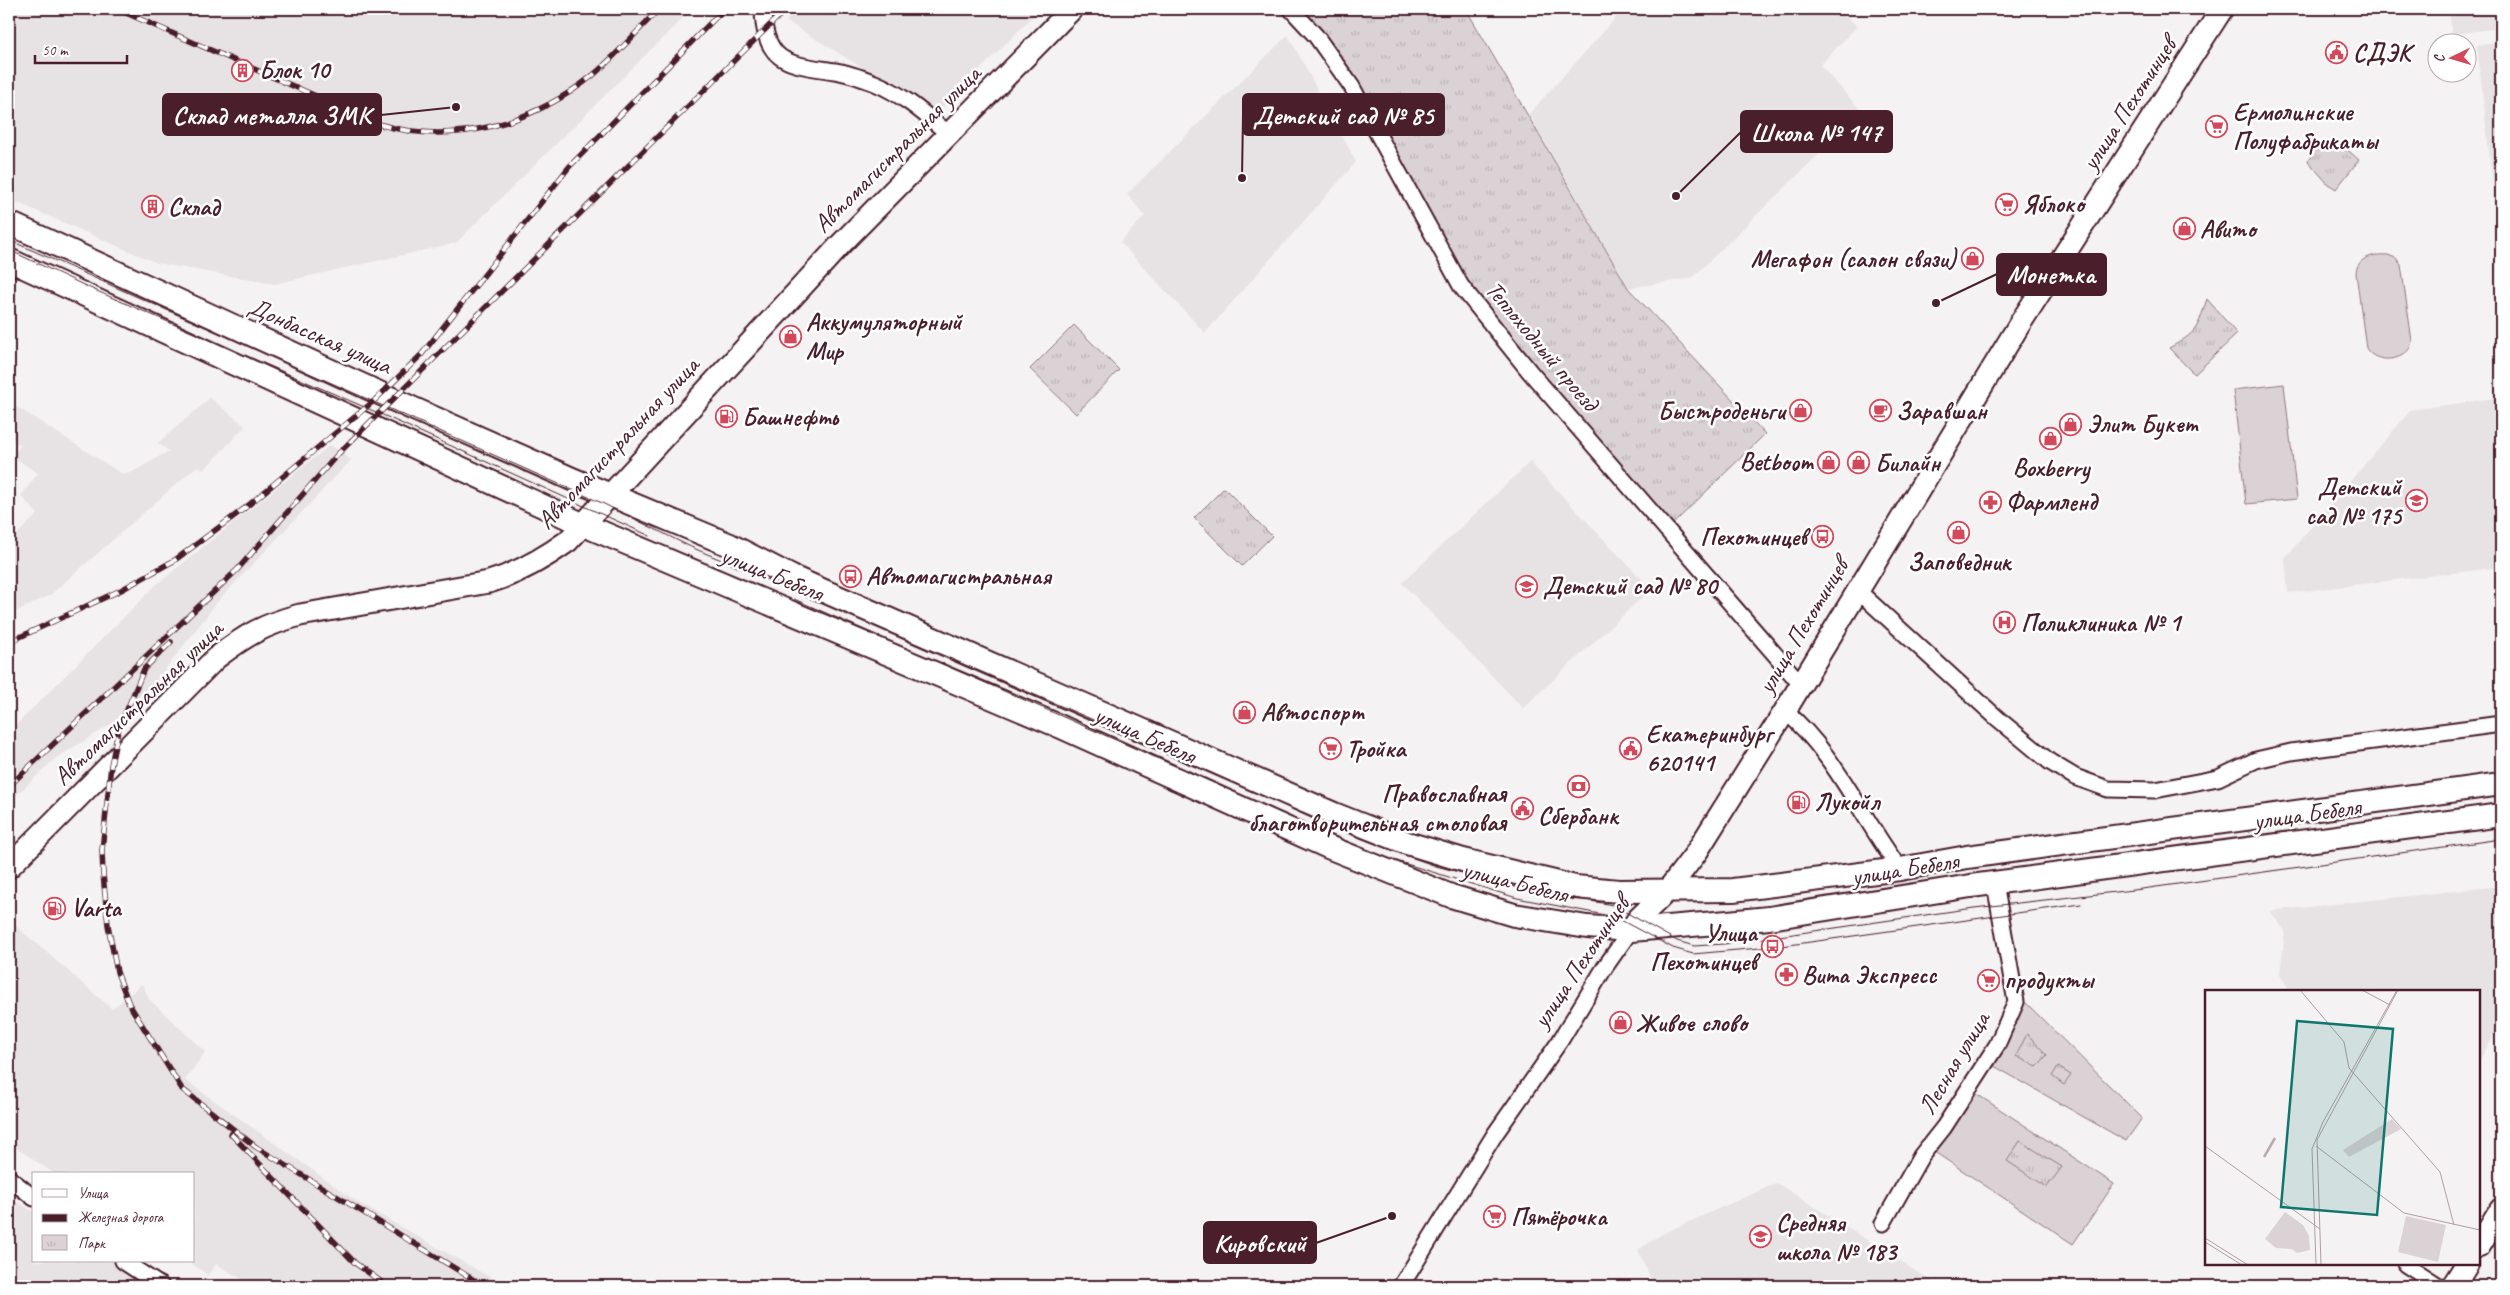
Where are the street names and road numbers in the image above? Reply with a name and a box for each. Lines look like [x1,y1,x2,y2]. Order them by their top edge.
street label: улица Пехотинцев [2073,26,2187,178]
street label: Автомагистральная улица [806,56,990,240]
street label: Теплоходный проезд [1478,274,1607,419]
street label: Донбасская улица [243,290,398,383]
street label: Автомагистральная улица [530,348,708,536]
street label: улица Бебеля [714,538,830,610]
street label: улица Пехотинцев [1749,547,1859,701]
street label: Автомагистральная улица [46,612,232,792]
street label: улица Бебеля [1087,698,1203,773]
street label: улица Бебеля [2249,790,2365,838]
street label: улица Бебеля [1847,844,1963,894]
street label: улица Бебеля [1457,853,1573,911]
street label: улица Пехотинцев [1524,885,1640,1036]
street label: Лесная улица [1911,1003,1999,1120]

